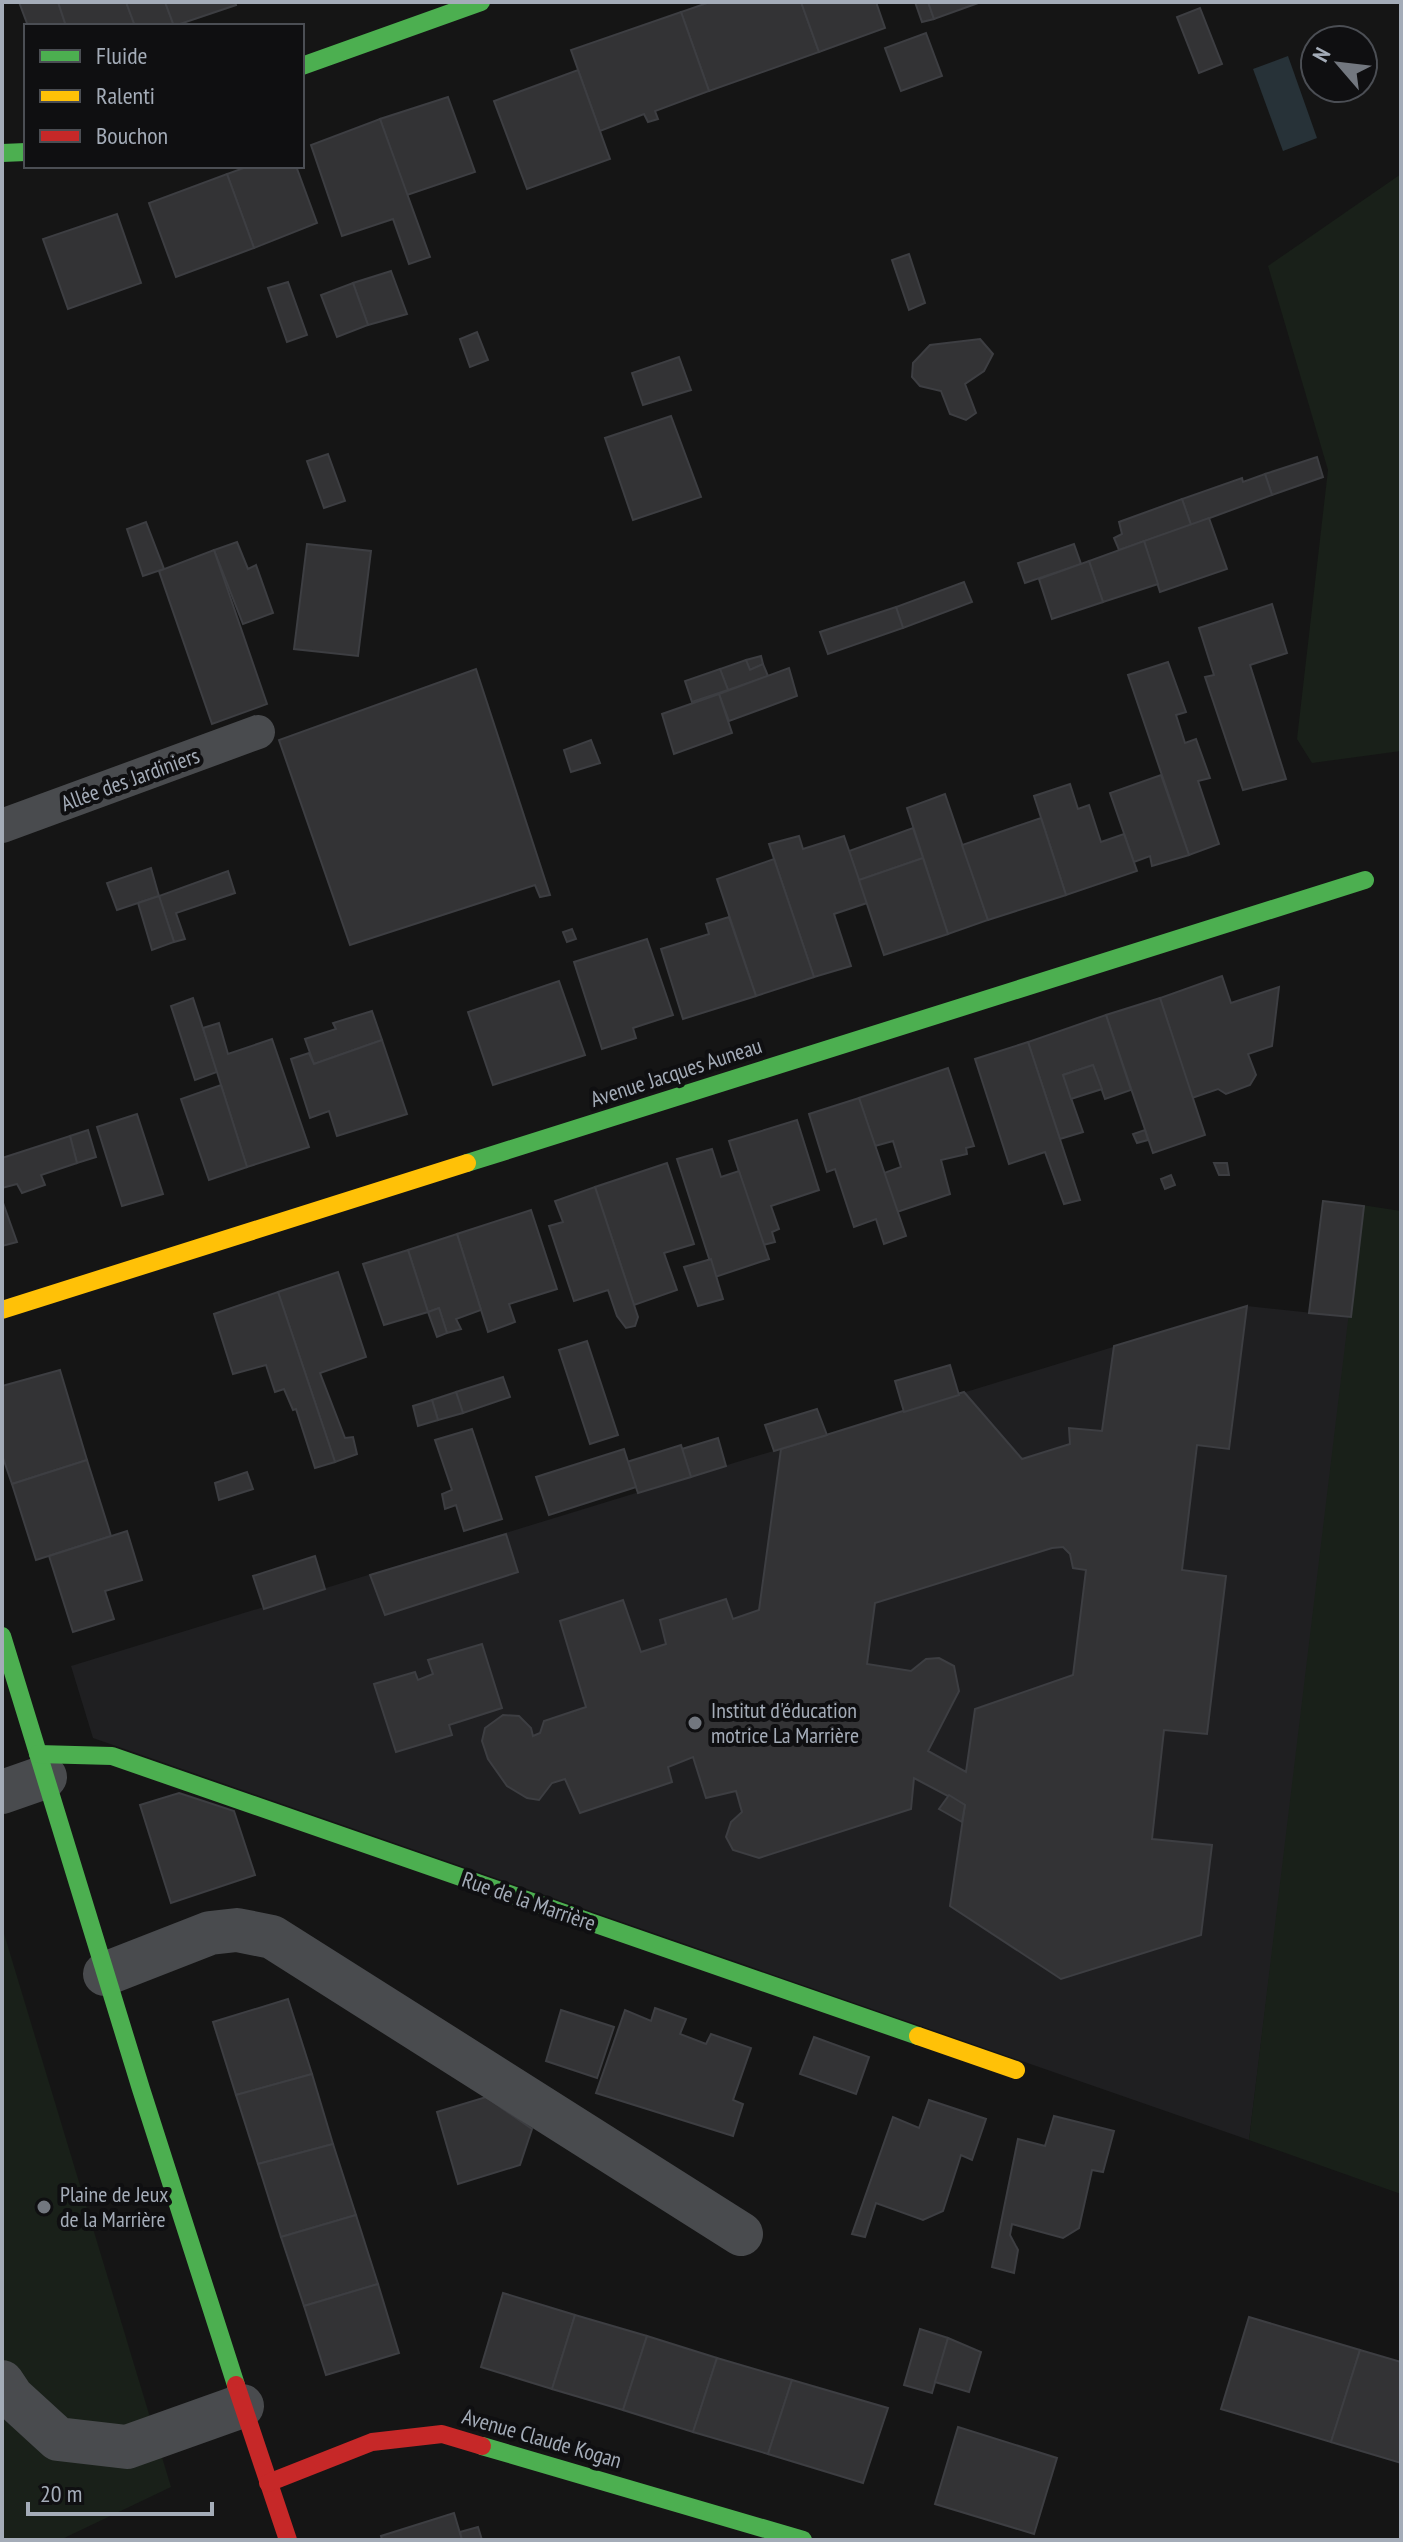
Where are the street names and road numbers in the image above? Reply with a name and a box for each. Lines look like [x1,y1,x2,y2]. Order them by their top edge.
street label: Allée des Jardiniers [57,741,203,817]
street label: Avenue Jacques Auneau [587,1031,765,1113]
street label: Rue de la Marrière [458,1865,600,1937]
street label: Avenue Claude Kogan [459,2402,625,2474]

